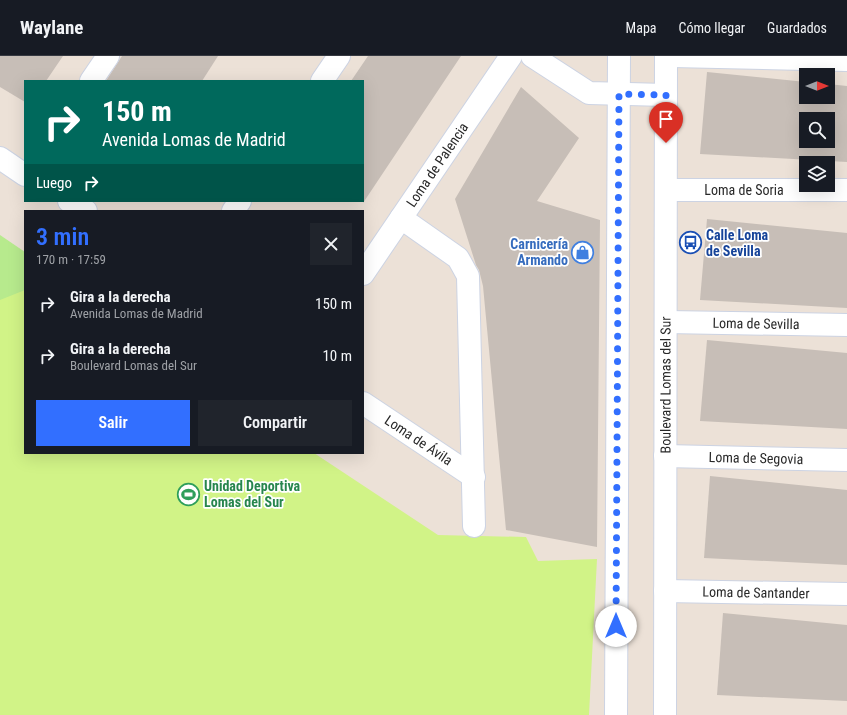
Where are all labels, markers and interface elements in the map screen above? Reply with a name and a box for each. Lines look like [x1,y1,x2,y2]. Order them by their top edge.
text: Waylane [20,16,83,39]
text: Mapa [626,20,657,36]
text: Cómo llegar [679,20,745,36]
text: Guardados [767,20,827,36]
north arrow [799,68,835,104]
map controls [799,68,835,192]
text: 150 m [102,95,172,128]
icon: right [36,96,88,148]
pin [649,102,683,143]
icon: arrive [655,108,677,130]
button: search [799,112,835,148]
street label: Loma de Palencia [403,120,471,210]
text: Avenida Lomas de Madrid [102,129,286,150]
button: layers [799,156,835,192]
icon: right [80,172,102,194]
text: Luego [36,174,72,192]
street label: Loma de Soria [704,182,784,198]
text: 3 min [36,223,89,251]
button: close [310,223,352,265]
place label: Calle Loma de Sevilla [706,227,769,259]
bus stop icon: Calle Loma de Sevilla [678,230,704,256]
place label: Carnicería Armando [510,236,568,268]
shop icon: Carnicería Armando [570,239,596,265]
text: 170 m · 17:59 [36,252,106,267]
text: Gira a la derecha [70,288,171,306]
icon: right [36,293,58,315]
text: 150 m [315,295,352,313]
text: Avenida Lomas de Madrid [70,306,203,321]
street label: Loma de Sevilla [712,315,800,332]
street label: Boulevard Lomas del Sur [657,317,674,453]
text: Gira a la derecha [70,340,171,358]
icon: right [36,345,58,367]
text: 10 m [322,347,352,365]
text: Boulevard Lomas del Sur [70,358,197,373]
button: Salir [36,400,190,446]
button: Compartir [198,400,352,446]
street label: Loma de Ávila [382,412,456,468]
street label: Loma de Segovia [709,449,803,467]
place label: Unidad Deportiva Lomas del Sur [204,478,301,510]
sports icon: Unidad Deportiva Lomas del Sur [175,481,201,507]
street label: Loma de Santander [702,584,810,601]
position arrow [595,605,637,647]

